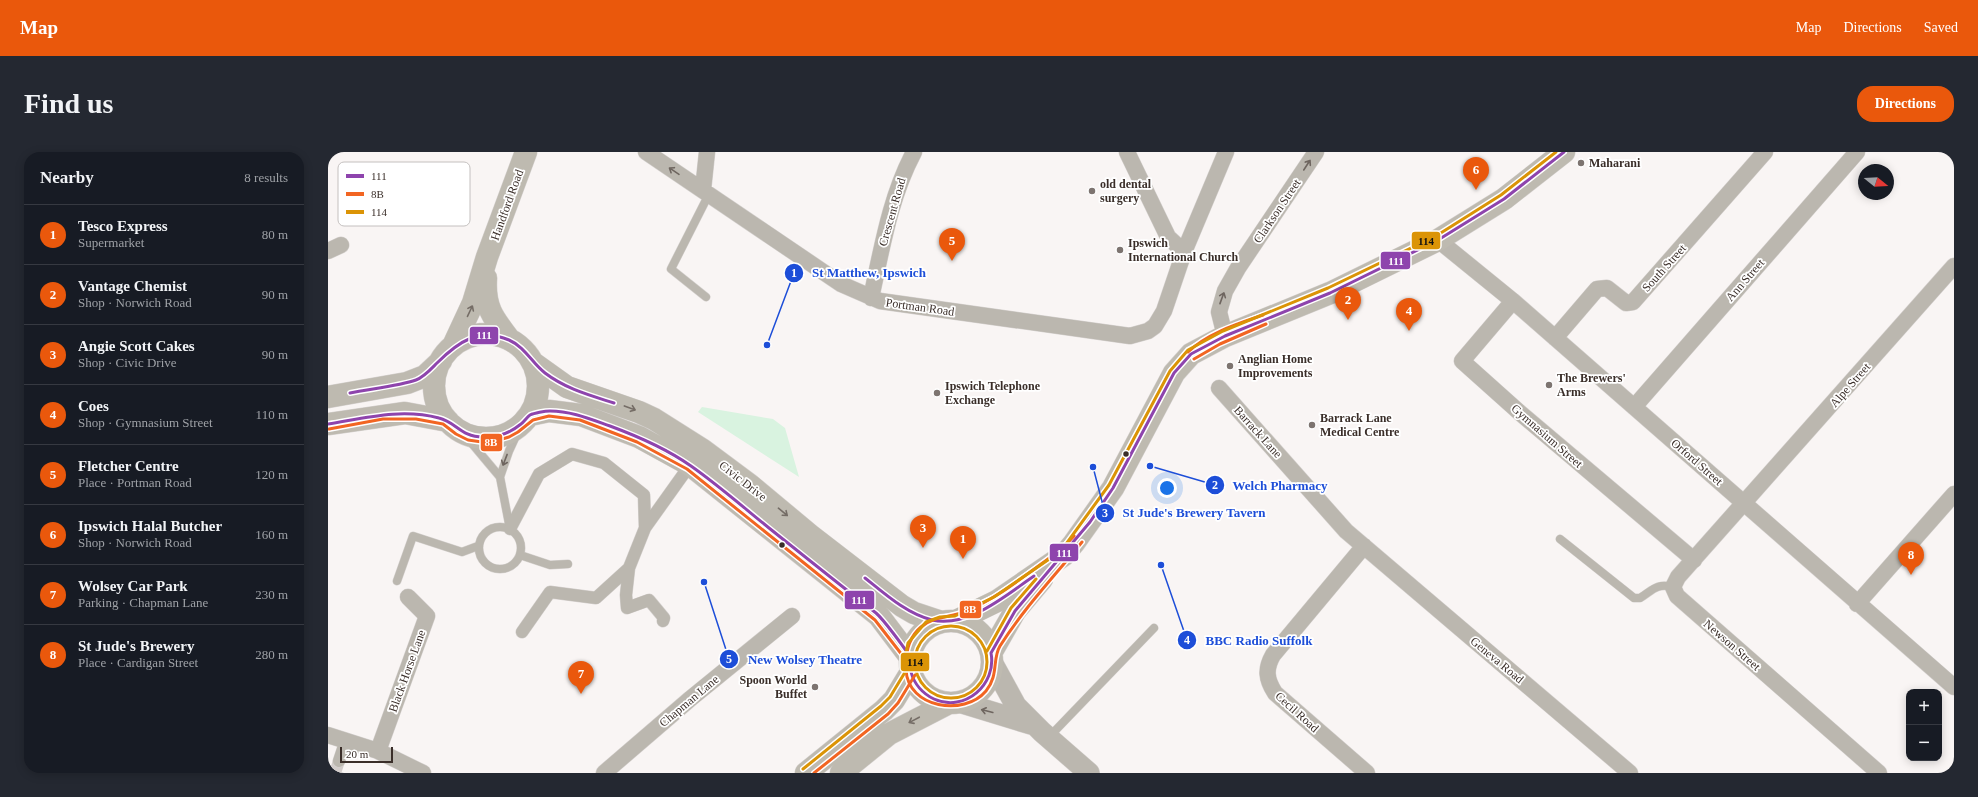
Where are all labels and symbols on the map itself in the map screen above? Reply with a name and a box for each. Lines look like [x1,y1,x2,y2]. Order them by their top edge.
place label: Maharani [1589,156,1641,170]
pin: 6 [1463,157,1489,190]
marker: Maharani [1576,158,1586,168]
one-way arrow [1303,160,1311,171]
legend [338,162,470,226]
north arrow [1858,164,1894,200]
one-way arrow [669,167,680,175]
street label: Handford Road [488,168,526,242]
text: 111 [371,170,387,182]
street label: Crescent Road [876,176,908,248]
street label: Clarkson Street [1250,176,1304,246]
place label: old dental surgery [1100,177,1152,205]
marker: old dental surgery [1087,186,1097,196]
text: 8B [371,188,384,200]
text: 114 [371,206,388,218]
pin: 5 [939,228,965,261]
line badge: 114 [1411,231,1441,250]
text: 114 [1418,235,1434,247]
place label: Ipswich International Church [1128,236,1238,264]
street label: South Street [1639,241,1689,295]
marker: Ipswich International Church [1115,245,1125,255]
line badge: 111 [1380,251,1411,270]
text: 111 [1388,255,1404,267]
street label: Ann Street [1723,255,1768,304]
callout: St Matthew, Ipswich [784,260,934,285]
text: St Matthew, Ipswich [812,265,927,280]
text: 1 [791,266,797,280]
pin: 2 [1335,287,1361,320]
one-way arrow [1219,292,1226,305]
street label: Portman Road [885,295,955,319]
pin: 4 [1396,298,1422,331]
one-way arrow [467,305,474,317]
line badge: 111 [469,326,499,345]
text: 111 [476,329,492,341]
place label: Anglian Home Improvements [1238,352,1313,380]
street label: Alpe Street [1827,359,1874,410]
marker: Anglian Home Improvements [1225,361,1235,371]
place label: The Brewers' Arms [1557,371,1626,399]
place label: Ipswich Telephone Exchange [945,379,1041,407]
marker: The Brewers' Arms [1544,380,1554,390]
marker: Ipswich Telephone Exchange [932,388,942,398]
street label: Gymnasium Street [1509,401,1586,471]
street label: Barrack Lane [1231,403,1285,461]
one-way arrow [623,405,635,413]
place label: Barrack Lane Medical Centre [1320,411,1400,439]
marker: Barrack Lane Medical Centre [1307,420,1317,430]
line badge: 8B [480,433,503,452]
text: 8B [485,436,498,448]
street label: Orford Street [1668,436,1726,489]
unlabelled marker [1121,449,1131,459]
one-way arrow [501,454,509,466]
street label: Civic Drive [716,458,770,504]
callout: Welch Pharmacy [1205,473,1336,498]
your location [1157,478,1177,498]
text: 2 [1212,478,1218,492]
text: Welch Pharmacy [1233,478,1328,493]
callout: St Jude's Brewery Tavern [1095,500,1274,525]
text: St Jude's Brewery Tavern [1122,505,1266,520]
text: 3 [1102,506,1108,520]
one-way arrow [778,508,788,517]
pin: 3 [910,515,936,548]
pin: 1 [950,526,976,559]
unlabelled marker [777,540,787,550]
pin: 8 [1898,542,1924,575]
line badge: 111 [1049,543,1079,562]
text: 111 [1056,547,1072,559]
line badge: 111 [844,590,875,610]
text: 111 [851,594,867,606]
line badge: 8B [959,600,982,619]
text: 8B [964,603,977,615]
street label: Newson Street [1701,617,1764,674]
street label: Black Horse Lane [386,628,428,714]
callout: BBC Radio Suffolk [1177,628,1320,653]
text: 4 [1184,633,1190,647]
text: BBC Radio Suffolk [1206,633,1313,648]
street label: Geneva Road [1468,634,1526,686]
callout: New Wolsey Theatre [719,647,870,672]
text: 5 [726,652,732,666]
text: New Wolsey Theatre [748,652,862,667]
line badge: 114 [900,652,930,672]
text: 114 [907,656,923,668]
pin: 7 [568,661,594,694]
street label: Chapman Lane [657,672,721,730]
place label: Spoon World Buffet [740,673,807,701]
marker: Spoon World Buffet [810,682,820,692]
street label: Cecil Road [1272,689,1322,735]
one-way arrow [981,707,994,714]
one-way arrow [908,717,920,724]
scale bar [340,745,393,764]

